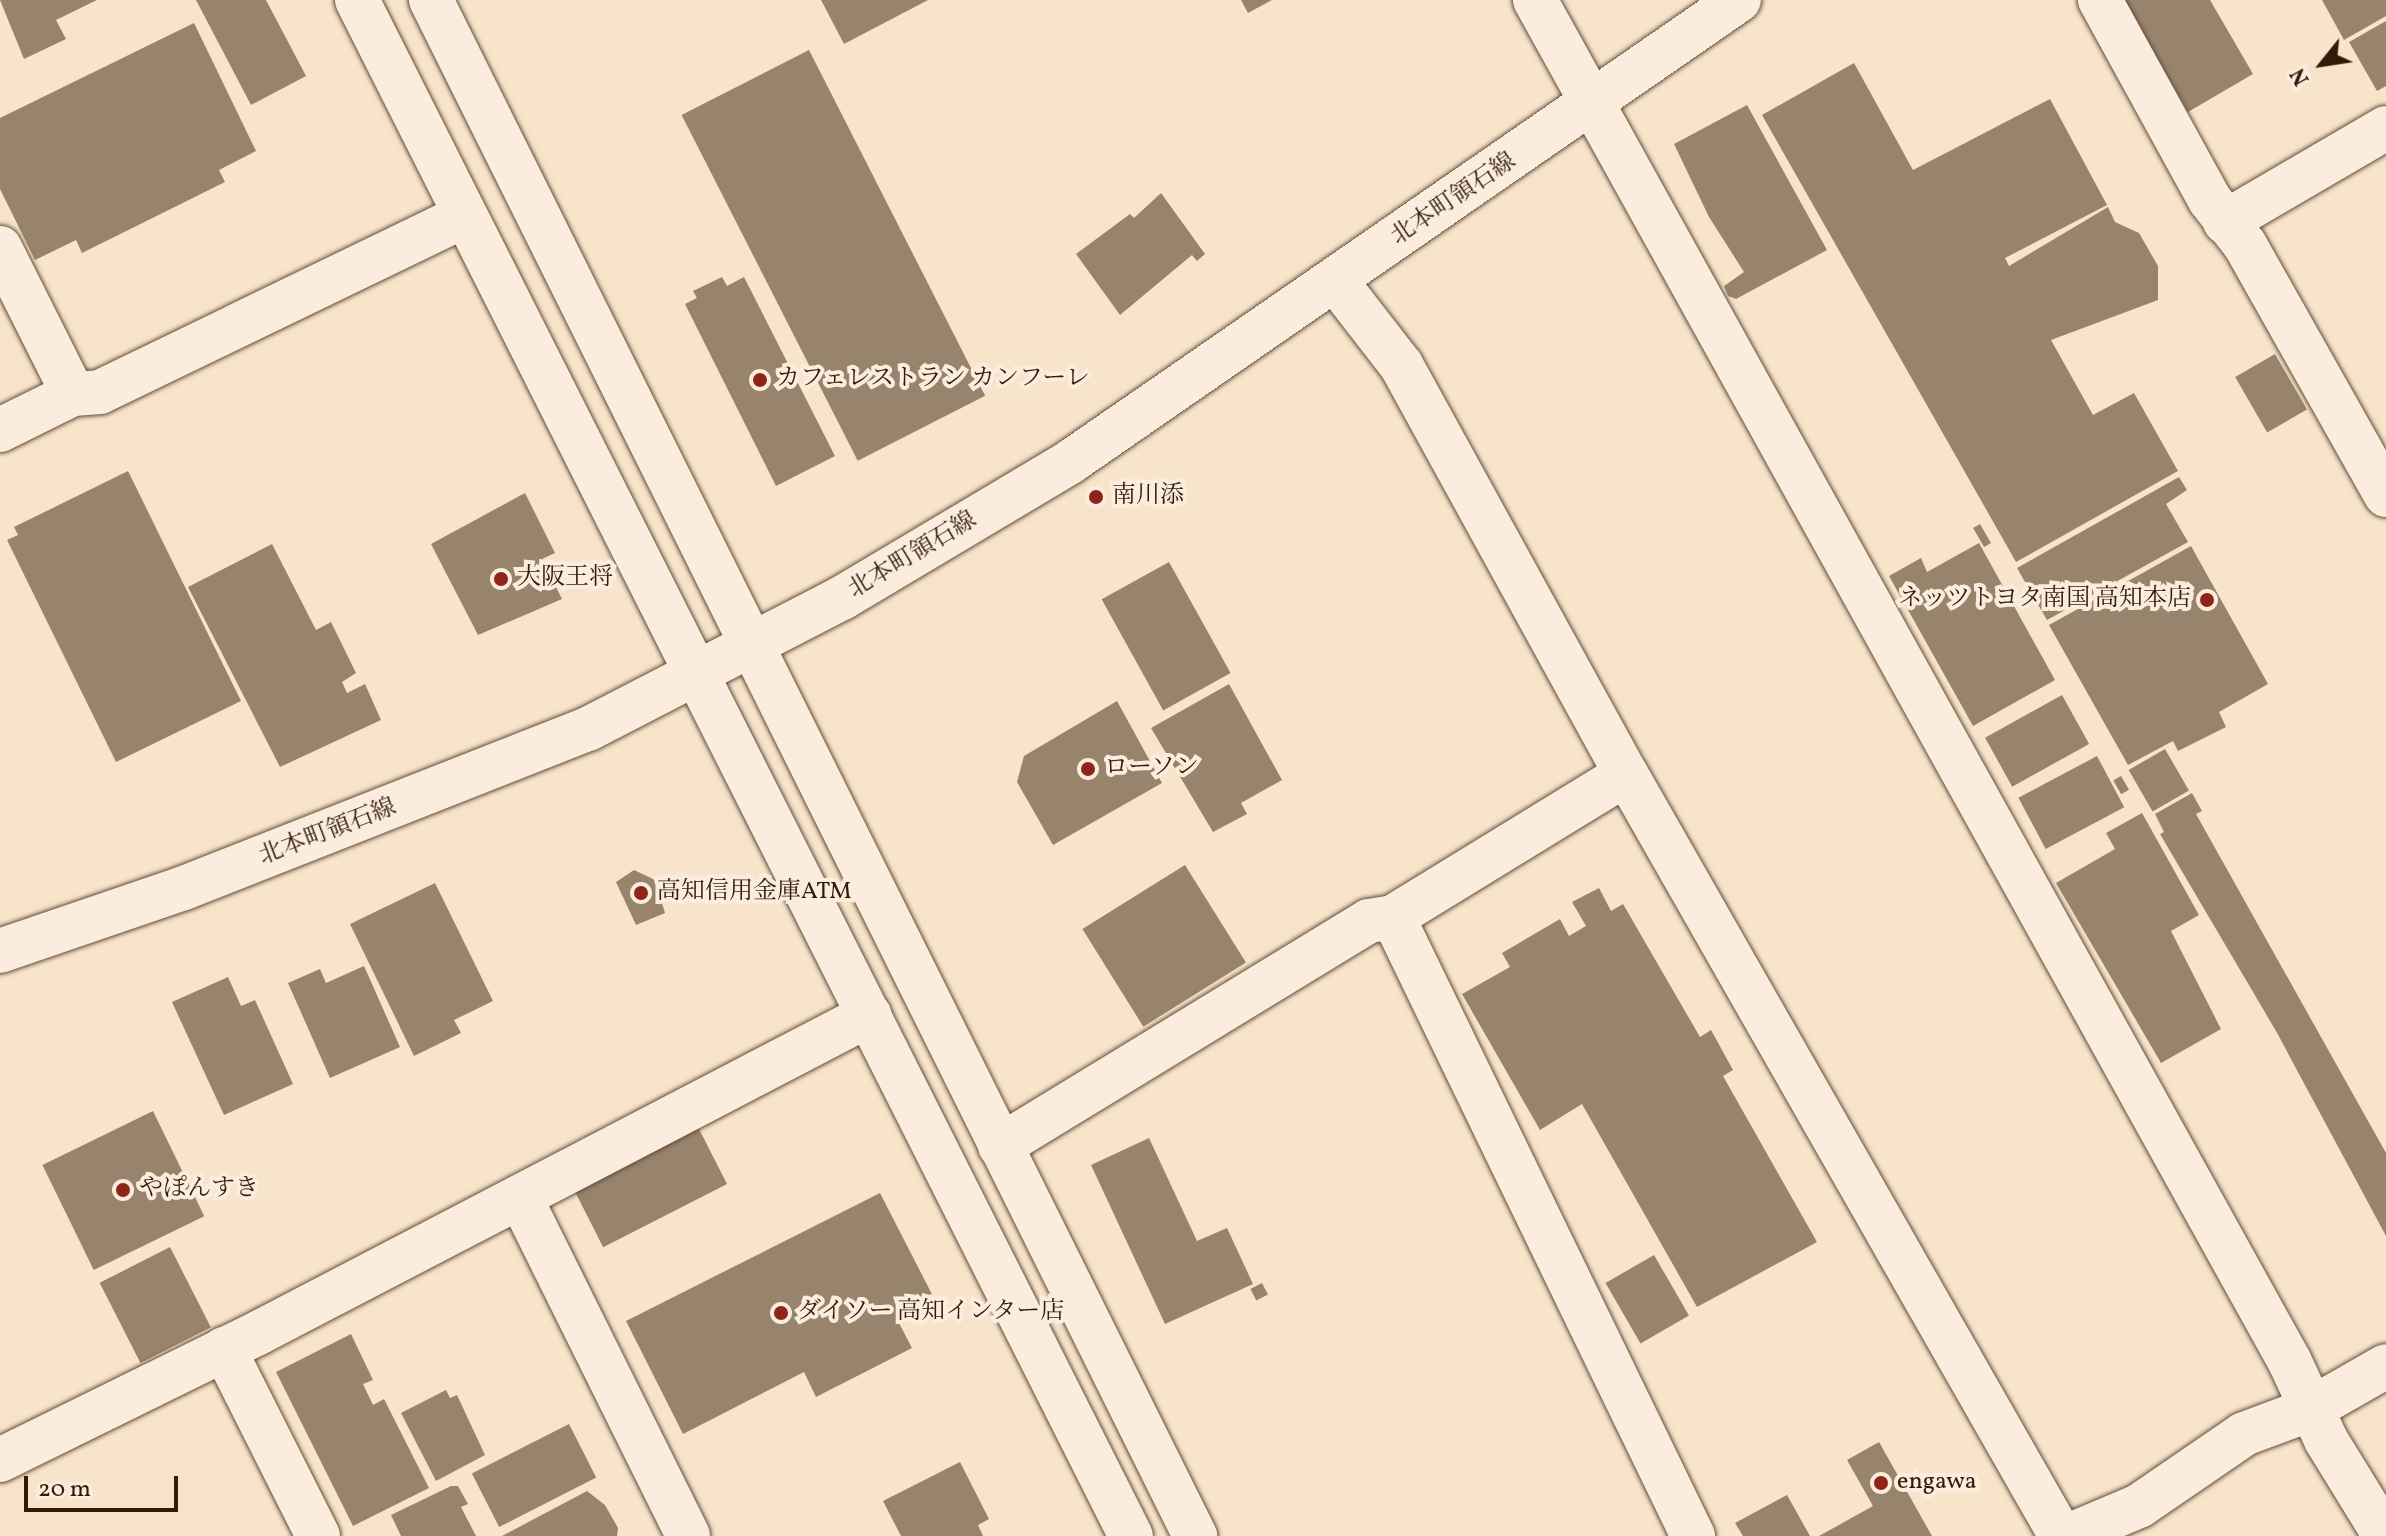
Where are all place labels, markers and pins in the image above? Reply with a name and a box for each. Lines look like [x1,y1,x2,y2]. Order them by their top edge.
place label: カフェレストラン カンフーレ [776,366,1092,394]
marker: カフェレストラン カンフーレ [751,371,769,389]
place label: 南川添 [1112,483,1184,511]
marker: 南川添 [1087,488,1105,506]
place label: 大阪王将 [517,565,613,593]
marker: 大阪王将 [492,570,510,588]
place label: ネッツトヨタ南国 高知本店 [1898,586,2191,614]
marker: ネッツトヨタ南国 高知本店 [2198,591,2216,609]
place label: ローソン [1104,755,1200,783]
marker: ローソン [1079,760,1097,778]
place label: 高知信用金庫ATM [657,879,852,907]
marker: 高知信用金庫ATM [632,884,650,902]
place label: やぽんすき [139,1176,259,1204]
marker: やぽんすき [114,1181,132,1199]
place label: ダイソー 高知インター店 [797,1299,1066,1327]
marker: ダイソー 高知インター店 [772,1304,790,1322]
place label: engawa [1897,1469,1977,1497]
marker: engawa [1872,1474,1890,1492]

